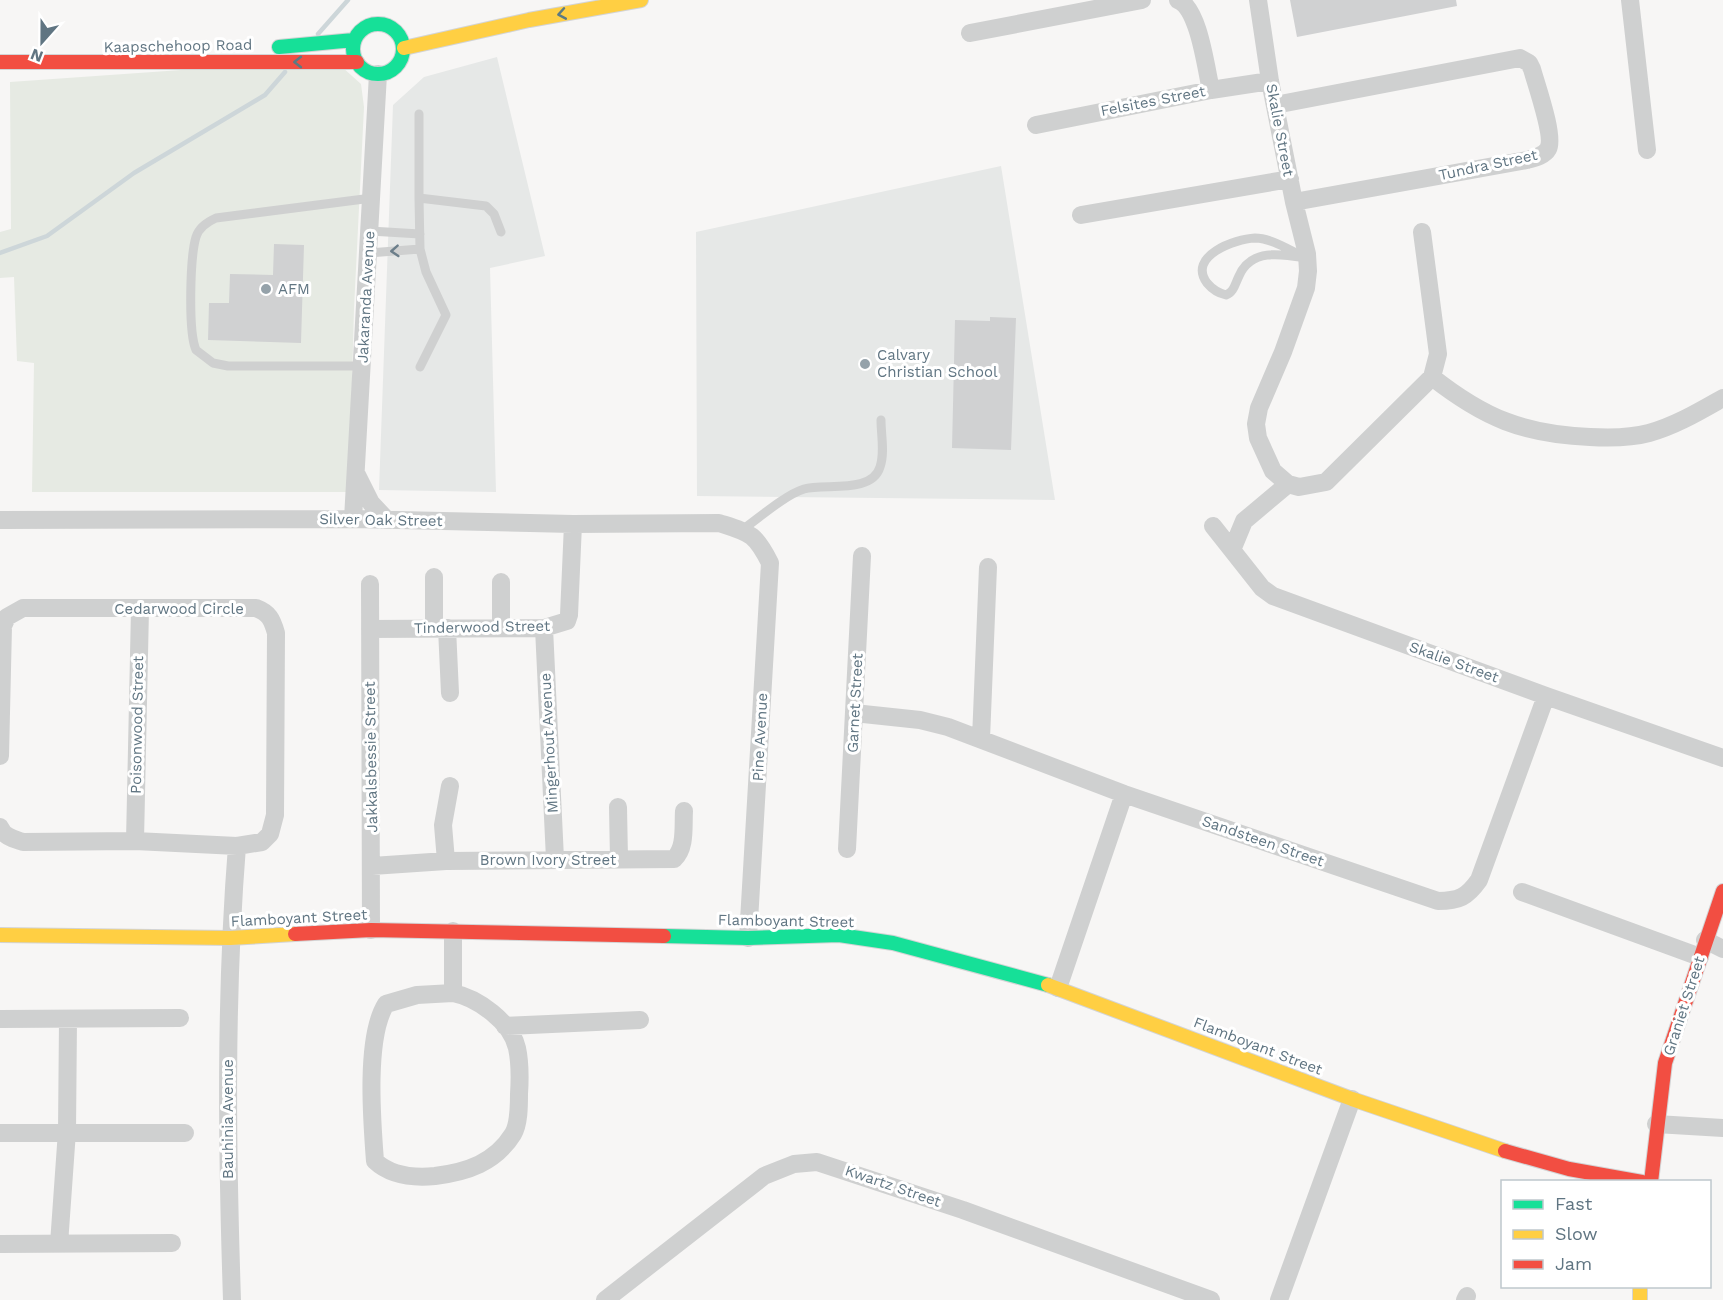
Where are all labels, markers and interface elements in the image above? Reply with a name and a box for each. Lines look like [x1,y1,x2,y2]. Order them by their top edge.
one-way arrow [558,7,567,19]
north arrow [12,12,72,72]
street label: Kaapschehoop Road [104,36,252,56]
text: N [28,45,46,67]
one-way arrow [294,56,303,68]
street label: Felsites Street [1099,82,1208,120]
street label: Skalie Street [1262,82,1298,179]
street label: Tundra Street [1437,146,1540,184]
street label: Jakaranda Avenue [354,230,378,364]
one-way arrow [390,244,399,257]
place label: AFM [278,280,310,298]
marker: AFM [259,282,273,296]
place label: Calvary Christian School [877,346,998,381]
marker: Calvary Christian School [858,357,872,371]
street label: Silver Oak Street [319,510,444,530]
street label: Cedarwood Circle [114,600,244,618]
street label: Tinderwood Street [414,617,551,637]
street label: Skalie Street [1407,637,1502,687]
street label: Garnet Street [843,652,867,753]
street label: Poisonwood Street [127,655,147,794]
street label: Mingerhout Avenue [536,673,562,813]
street label: Jakkalsbessie Street [361,680,381,833]
street label: Pine Avenue [749,692,771,782]
street label: Sandsteen Street [1200,812,1327,871]
street label: Brown Ivory Street [480,851,617,869]
street label: Flamboyant Street [230,905,368,931]
street label: Flamboyant Street [718,911,855,931]
street label: Graniet Street [1659,953,1709,1058]
street label: Flamboyant Street [1191,1013,1326,1079]
street label: Bauhinia Avenue [219,1059,237,1179]
street label: Kwartz Street [843,1161,944,1211]
legend [1501,1180,1711,1288]
text: Fast [1555,1193,1593,1214]
text: Slow [1555,1223,1598,1244]
text: Jam [1555,1253,1592,1274]

